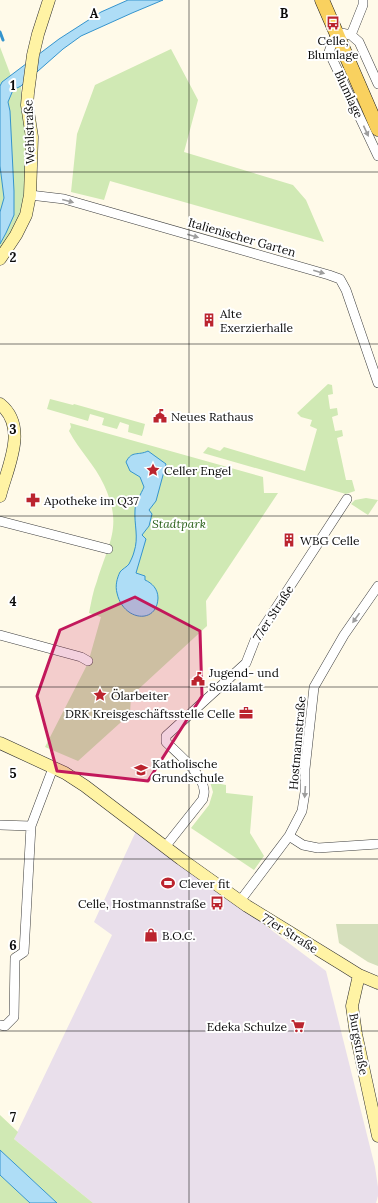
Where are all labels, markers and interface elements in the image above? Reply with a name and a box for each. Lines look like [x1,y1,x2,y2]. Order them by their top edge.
text: A [90,5,99,22]
text: B [280,5,289,22]
bus stop icon: Celle, Blumlage [325,15,341,31]
place label: Celle, Blumlage [307,33,359,62]
street label: Blumlage [331,68,367,121]
text: 1 [10,77,16,94]
street label: Wehlstraße [20,99,38,165]
one-way arrow [363,125,369,136]
one-way arrow [62,198,75,204]
street label: Italienischer Garten [186,214,298,260]
one-way arrow [188,233,200,239]
text: 2 [10,249,17,266]
one-way arrow [313,269,325,275]
place label: Alte Exerzierhalle [219,306,294,335]
building icon: Alte Exerzierhalle [201,312,217,328]
public building icon: Neues Rathaus [152,408,168,424]
place label: Neues Rathaus [171,409,254,424]
text: 3 [9,421,17,438]
place icon: Celler Engel [145,462,161,478]
place label: Celler Engel [164,463,231,478]
pharmacy icon: Apotheke im Q37 [25,492,41,508]
place label: Apotheke im Q37 [43,493,139,508]
park label: Stadtpark [152,516,206,531]
building icon: WBG Celle [281,532,297,548]
place label: WBG Celle [300,533,360,548]
street label: 77er Straße [249,582,297,644]
text: 4 [9,593,17,610]
one-way arrow [352,613,360,623]
place label: Jugend- und Sozialamt [208,665,279,694]
public building icon: Jugend- und Sozialamt [190,671,206,687]
place icon: Ölarbeiter [92,687,108,703]
place label: Ölarbeiter [111,688,169,703]
street label: Hostmannstraße [285,695,309,790]
office icon: DRK Kreisgeschäftsstelle Celle [238,705,254,721]
place label: DRK Kreisgeschäftsstelle Celle [65,706,235,721]
place label: Katholische Grundschule [152,756,225,785]
school or university icon: Katholische Grundschule [133,762,149,778]
text: 5 [9,765,17,782]
one-way arrow [301,786,308,798]
sports icon: Clever fit [160,875,176,891]
place label: Clever fit [179,876,231,891]
bus stop icon: Celle, Hostmannstraße [209,895,225,911]
place label: Celle, Hostmannstraße [78,896,206,911]
street label: 77er Straße [259,910,321,956]
shop icon: B.O.C. [143,927,159,943]
place label: B.O.C. [162,928,195,943]
text: 6 [9,937,17,954]
street label: Burgstraße [346,1012,372,1077]
supermarket icon: Edeka Schulze [290,1018,306,1034]
place label: Edeka Schulze [207,1019,287,1034]
text: 7 [10,1109,16,1126]

